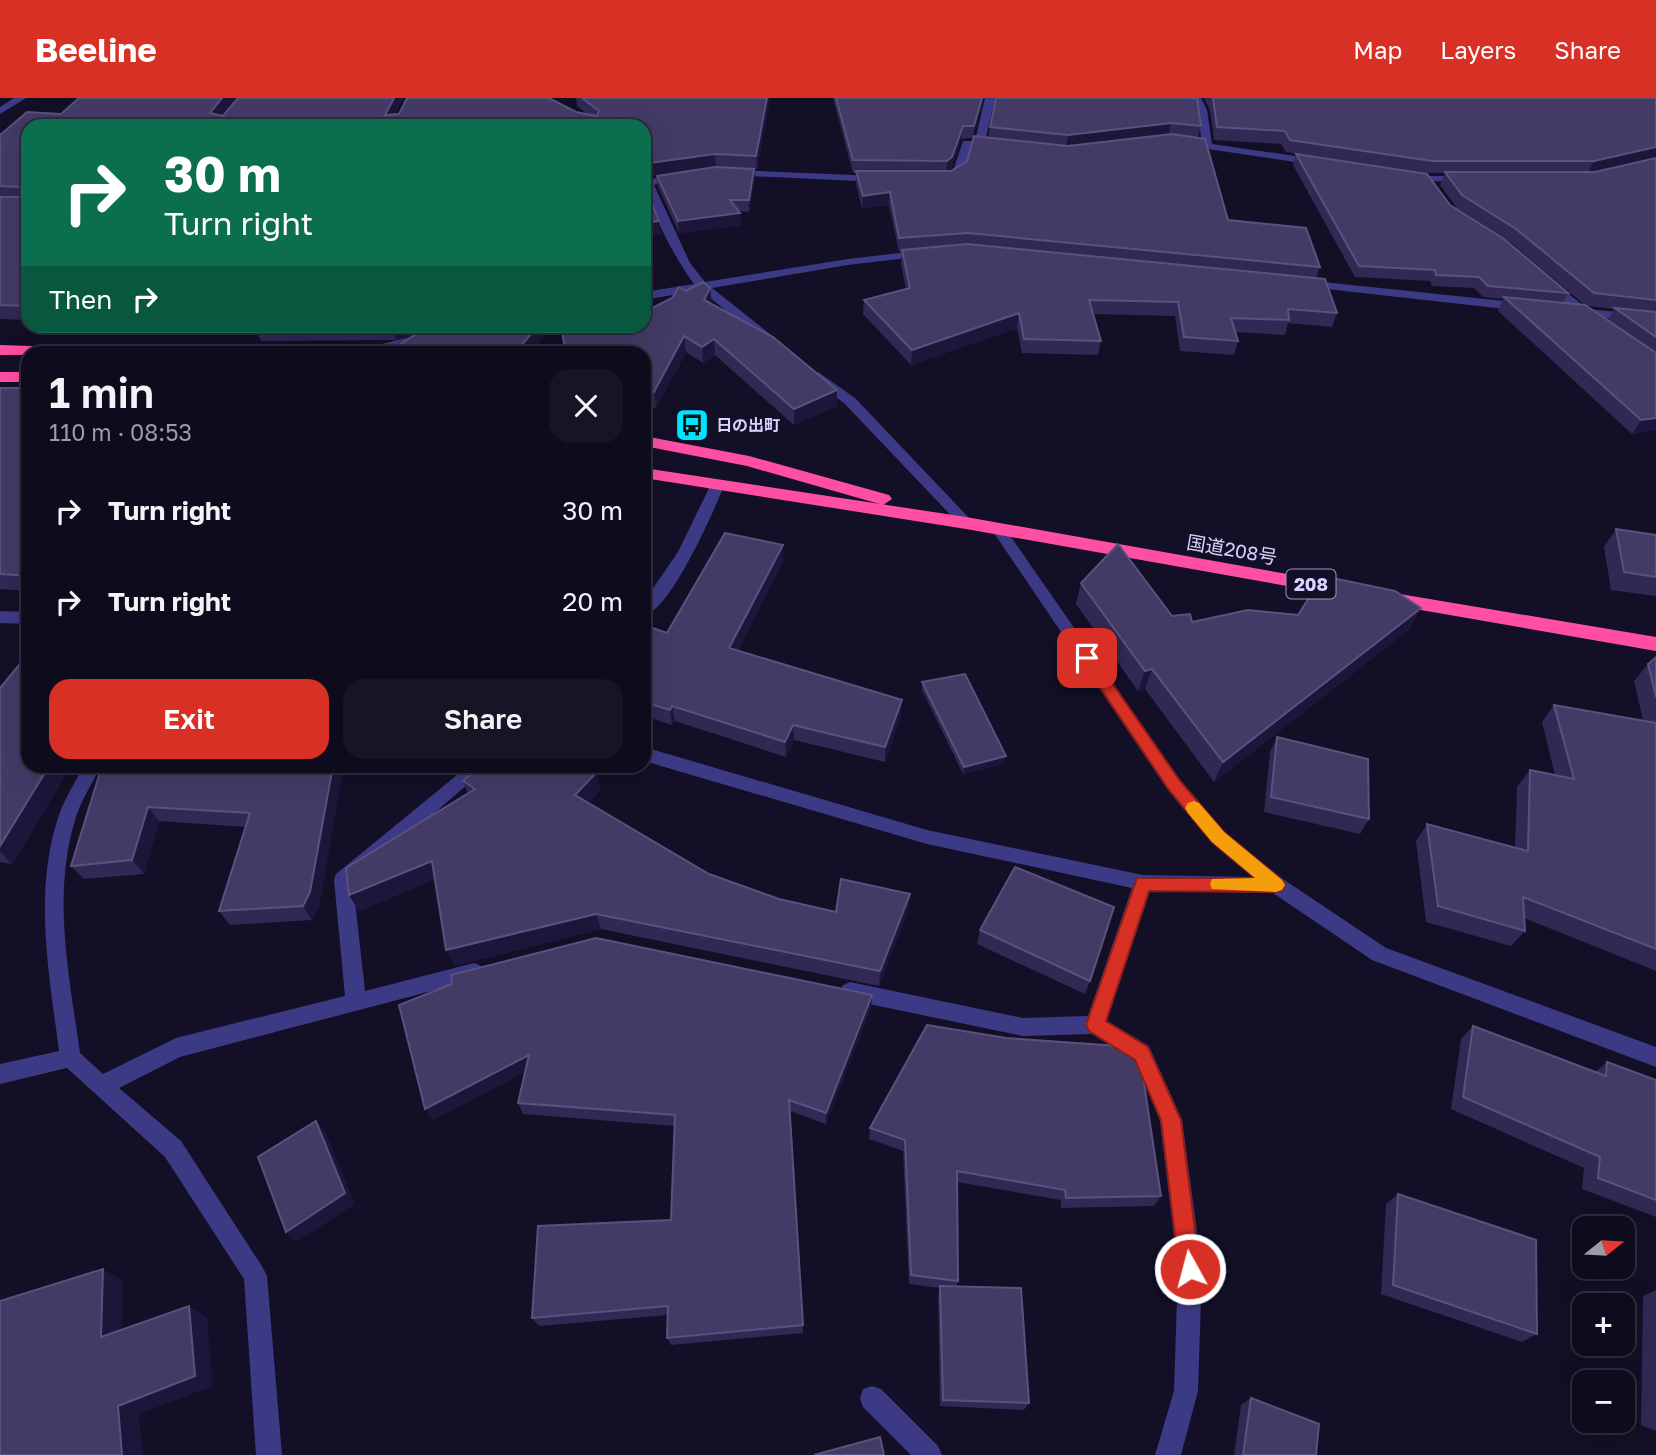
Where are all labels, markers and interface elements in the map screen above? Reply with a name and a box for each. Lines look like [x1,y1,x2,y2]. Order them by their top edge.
text: Beeline [35,30,157,69]
text: Map [1353,35,1402,64]
text: Layers [1440,35,1516,64]
text: Share [1554,35,1621,64]
text: 30 m [164,144,281,203]
icon: right [49,147,140,238]
text: Turn right [164,204,313,242]
icon: right [126,280,164,318]
text: Then [49,284,112,315]
text: 1 min [49,367,154,417]
button: close [549,369,623,443]
bus stop icon: 日の出町 [673,406,711,444]
place label: 日の出町 [716,415,780,435]
text: 110 m · 08:53 [49,418,192,446]
icon: right [49,492,87,530]
text: Turn right [108,495,231,526]
text: 30 m [562,495,623,526]
street label: 国道208号 [1185,530,1279,568]
road number: 208 [1286,570,1336,598]
icon: right [49,583,87,621]
text: Turn right [108,586,231,617]
text: 20 m [562,586,623,617]
pin [1057,628,1117,688]
icon: arrive [1068,639,1106,677]
button: Exit [49,679,329,759]
button: Share [343,679,623,759]
north arrow [1572,1216,1634,1279]
map controls [1572,1216,1635,1433]
position arrow [1153,1232,1227,1306]
button: + [1572,1293,1635,1356]
button: − [1572,1370,1635,1433]

